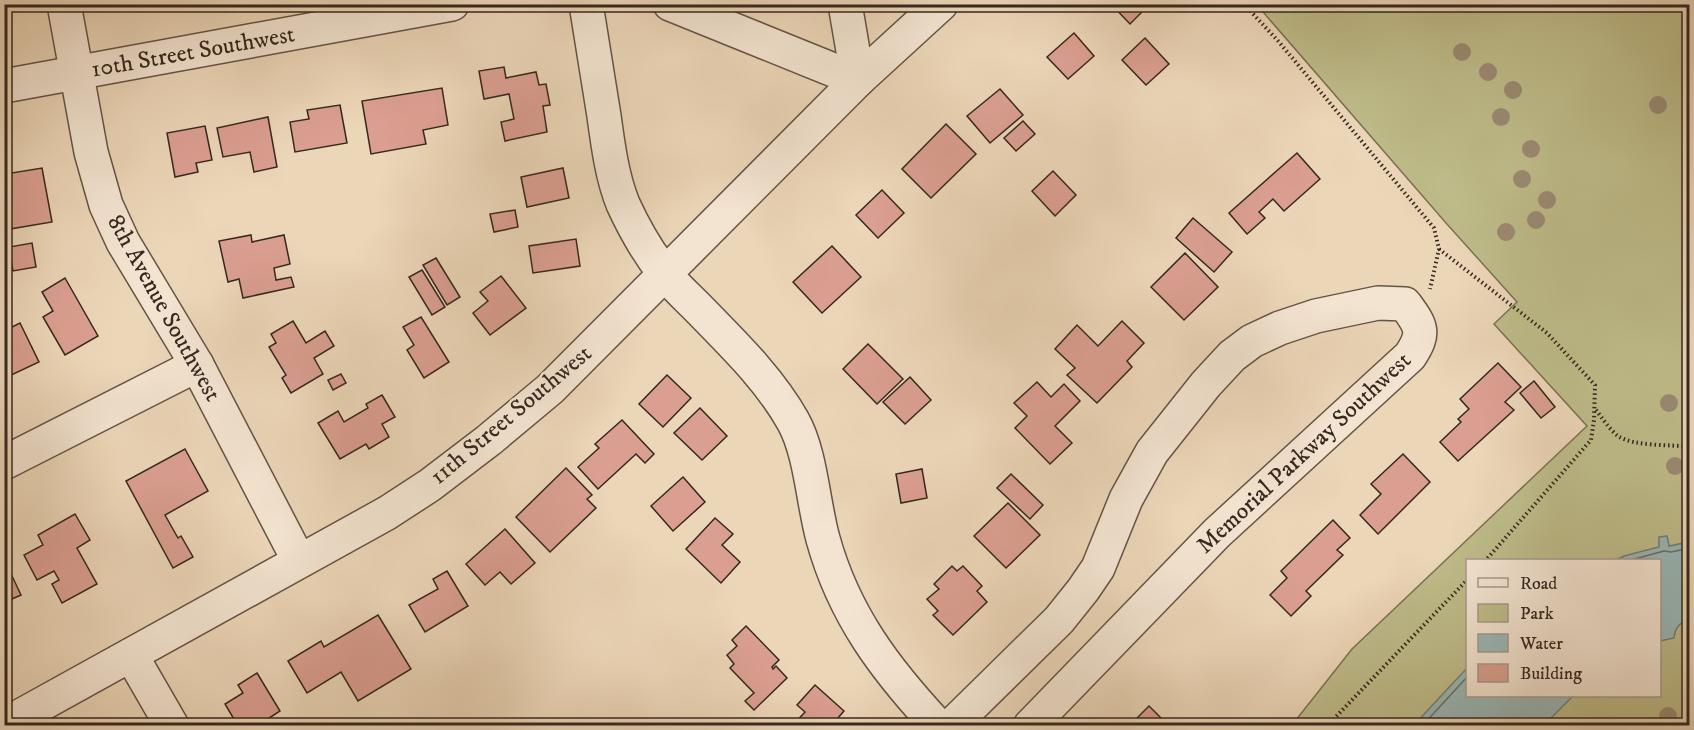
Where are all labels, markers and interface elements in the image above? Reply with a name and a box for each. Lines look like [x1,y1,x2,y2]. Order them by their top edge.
street label: 10th Street Southwest [89,19,297,85]
street label: 8th Avenue Southwest [100,209,228,407]
street label: 11th Street Southwest [424,338,598,491]
street label: Memorial Parkway Southwest [1190,346,1418,560]
legend [1466,559,1661,697]
text: Road [1520,573,1557,595]
text: Park [1520,603,1554,625]
text: Water [1519,633,1563,655]
text: Building [1520,663,1582,685]

